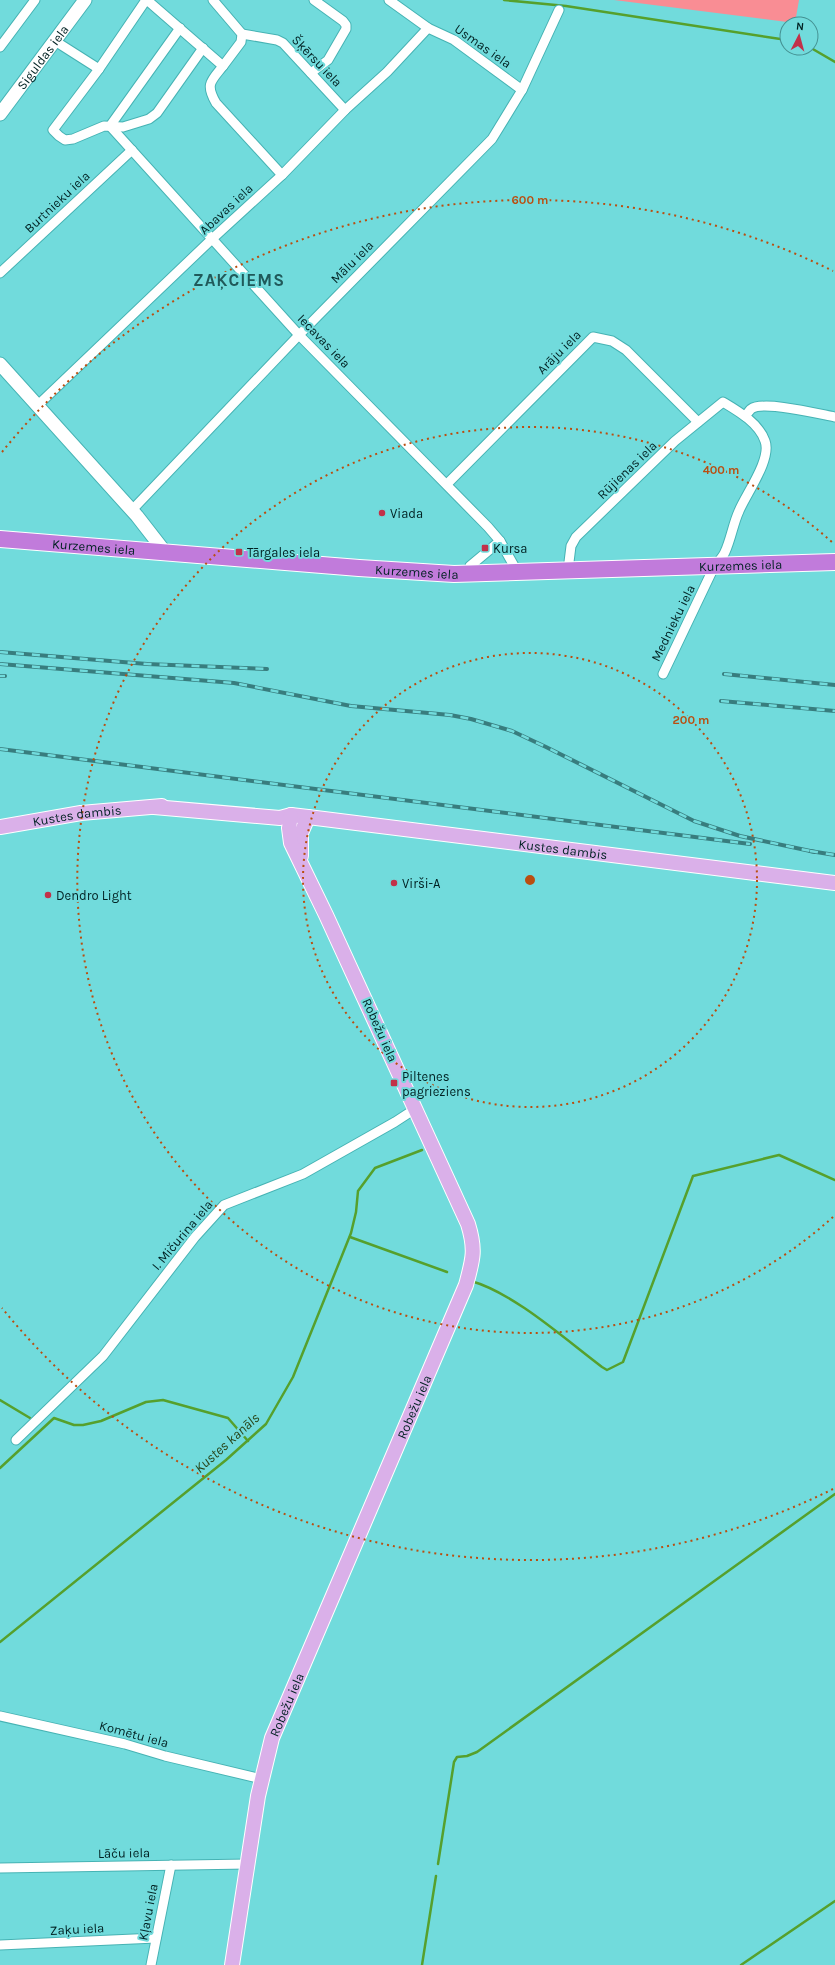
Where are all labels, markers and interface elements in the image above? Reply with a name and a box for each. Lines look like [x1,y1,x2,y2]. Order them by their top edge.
north arrow [779,16,819,56]
text: N [795,20,805,33]
street label: Usmas iela [452,21,514,71]
street label: Siguldas iela [13,22,71,92]
street label: Šķērsu iela [288,31,346,91]
street label: Burtnieku iela [21,168,93,236]
street label: Abavas iela [196,181,256,237]
text: 600 m [512,193,548,207]
street label: Mālu iela [328,238,376,286]
district label: ZAĶCIEMS [193,270,285,290]
street label: Iecavas iela [295,311,353,371]
street label: Arāju iela [534,327,584,377]
street label: Rūjienas iela [594,438,660,502]
text: 400 m [703,463,739,477]
place label: Viada [390,506,423,521]
marker: Viada [377,508,387,518]
street label: Kurzemes iela [51,536,136,557]
place label: Kursa [493,541,527,556]
marker: Kursa [480,543,490,553]
place label: Tārgales iela [247,545,320,560]
marker: Tārgales iela [234,547,244,557]
street label: Kurzemes iela [699,556,782,574]
street label: Kurzemes iela [375,562,459,582]
street label: Mednieku iela [648,582,698,664]
text: 200 m [673,713,709,727]
street label: Kustes dambis [31,802,122,829]
street label: Kustes dambis [518,836,609,862]
centre of rings [523,873,537,887]
place label: Virši-A [402,876,441,891]
marker: Virši-A [389,878,399,888]
place label: Dendro Light [56,888,132,903]
marker: Dendro Light [43,890,53,900]
street label: Robežu iela [359,996,401,1064]
place label: Piltenes pagrieziens [402,1069,471,1099]
marker: Piltenes pagrieziens [389,1078,399,1088]
street label: I. Mičurina iela [148,1197,216,1273]
street label: Robežu iela [394,1373,434,1441]
water label: Kustes kanāls [191,1409,263,1477]
street label: Robežu iela [266,1670,307,1739]
street label: Komētu iela [98,1718,170,1750]
street label: Lāču iela [98,1845,150,1861]
street label: Kļavu iela [135,1882,162,1942]
street label: Zaķu iela [49,1920,105,1939]

